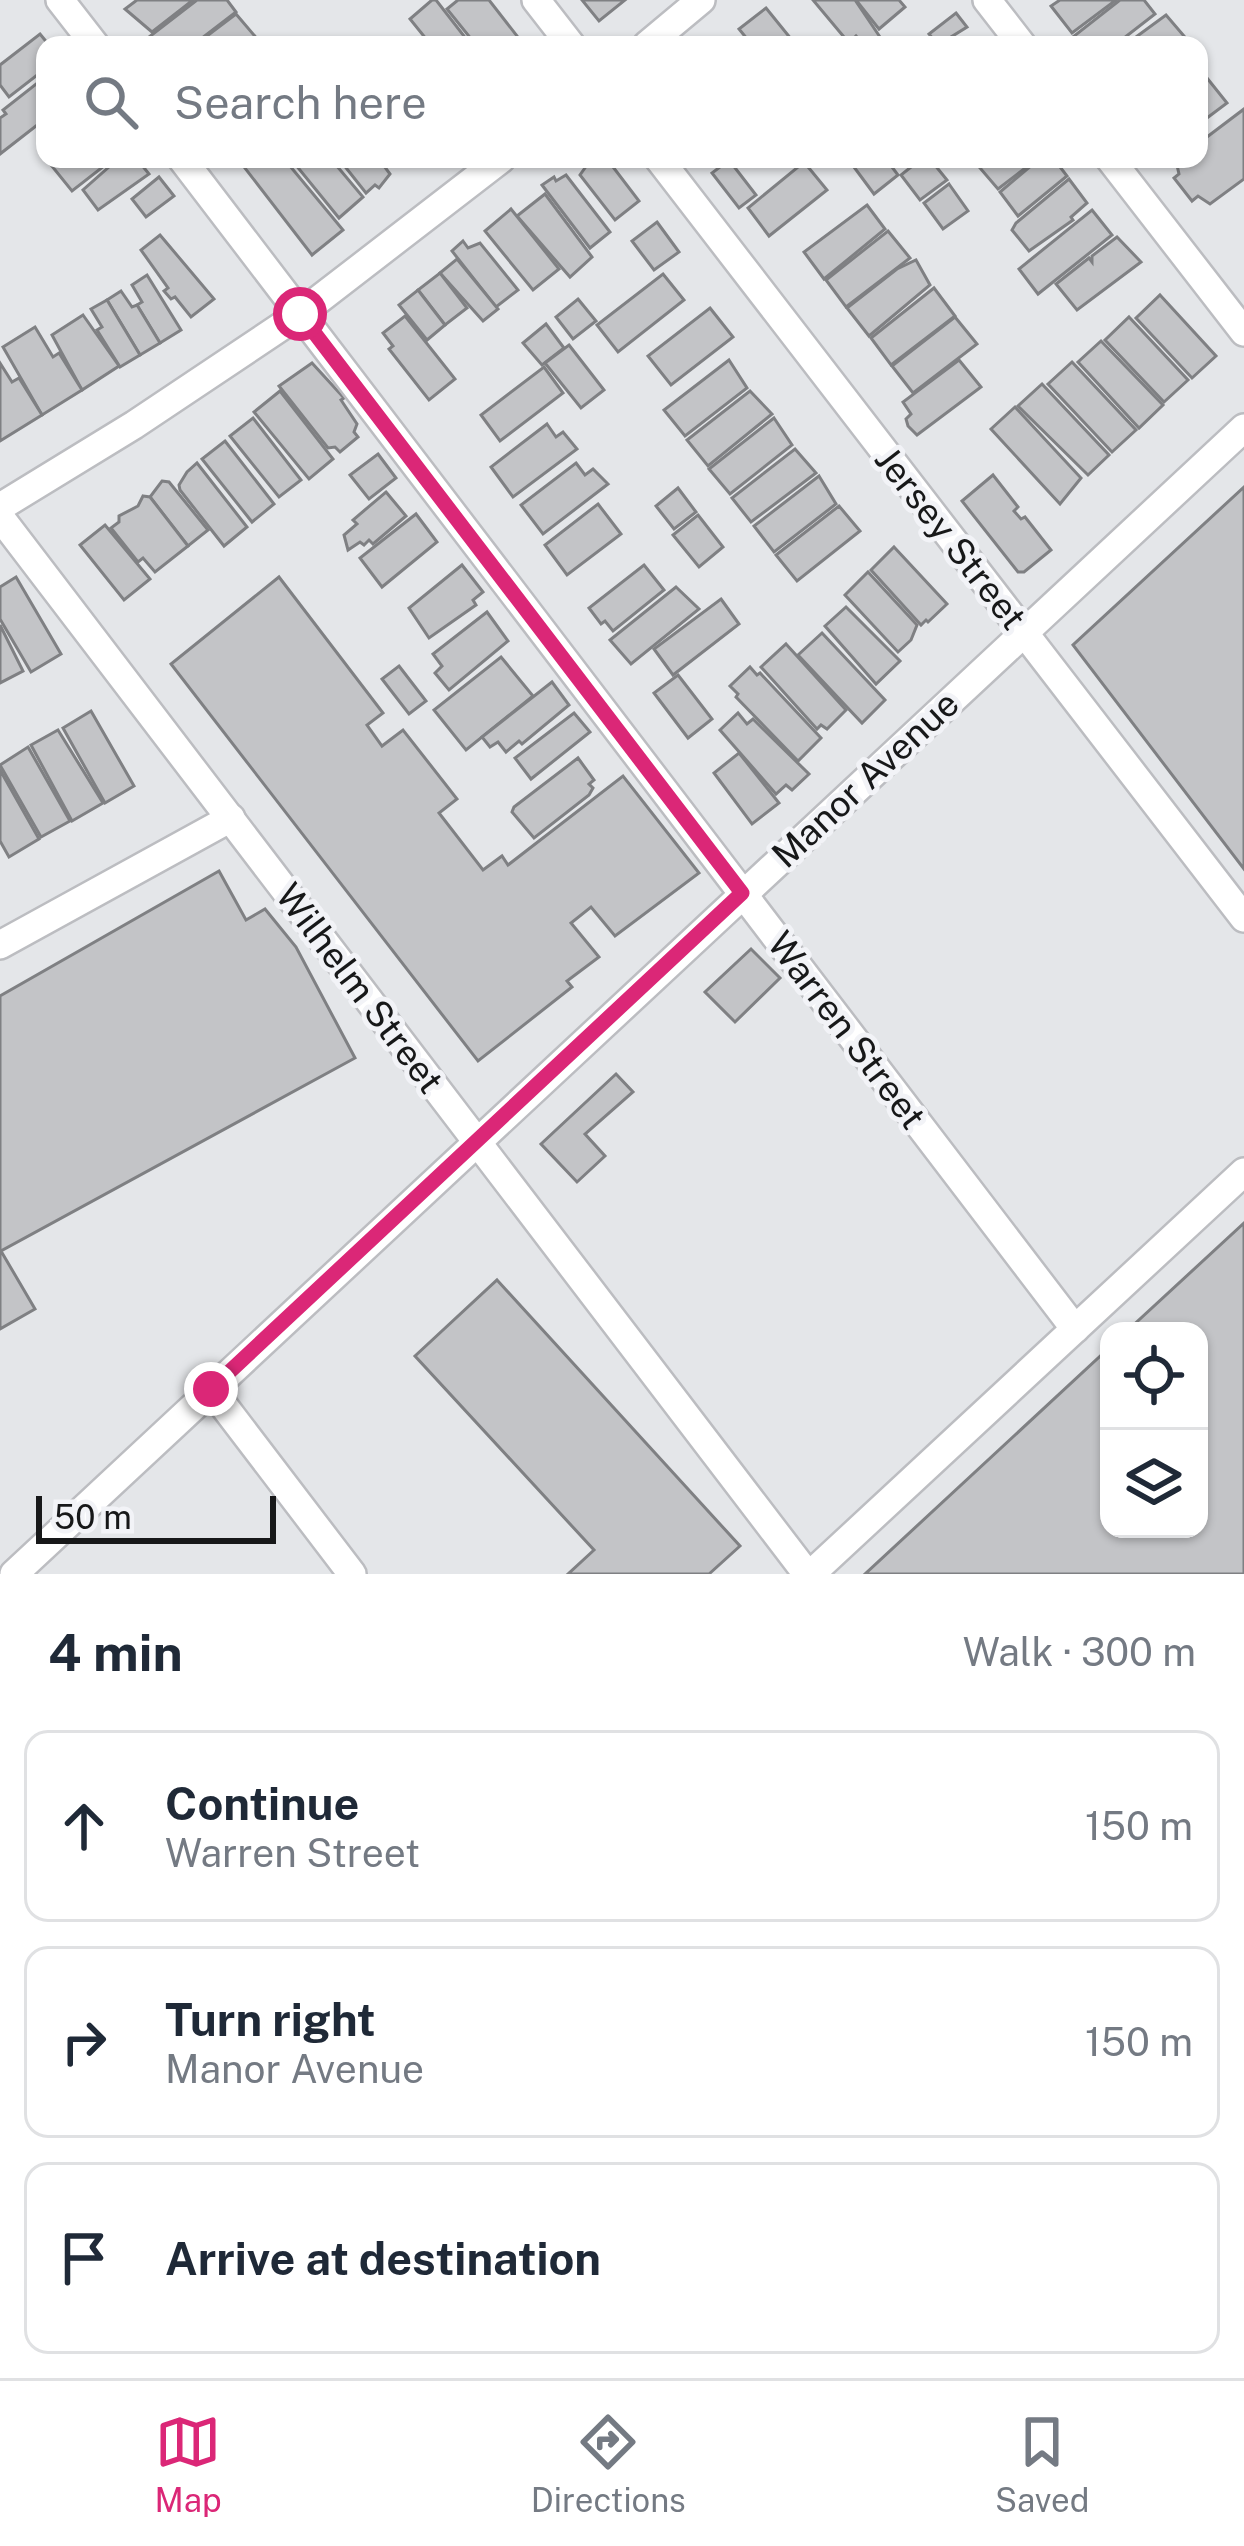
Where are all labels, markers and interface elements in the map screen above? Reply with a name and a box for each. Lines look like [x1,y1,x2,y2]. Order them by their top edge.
search box [36,36,1208,168]
icon: search [78,69,144,135]
text: Search here [174,76,427,129]
route start [273,287,327,341]
street label: Jersey Street [867,438,1035,638]
street label: Manor Avenue [763,682,967,876]
street label: Wilhelm Street [268,875,452,1101]
street label: Warren Street [759,923,935,1137]
map controls [1100,1322,1208,1538]
button: locate [1100,1322,1208,1430]
route end [184,1362,238,1416]
button: layers [1100,1430,1208,1538]
scale bar [36,1490,276,1543]
text: 50 m [54,1498,132,1536]
text: 4 min [48,1623,183,1682]
text: Walk · 300 m [963,1629,1196,1675]
text: Continue [165,1777,359,1830]
icon: ahead [51,1793,117,1859]
text: 150 m [1085,1803,1193,1849]
text: Warren Street [165,1830,420,1876]
text: Turn right [165,1993,376,2046]
icon: right [51,2009,117,2075]
text: 150 m [1085,2019,1193,2065]
text: Manor Avenue [165,2046,424,2092]
icon: arrive [51,2225,117,2291]
text: Arrive at destination [165,2232,601,2285]
tab: Map [155,2409,222,2519]
tab: Directions [531,2409,686,2519]
tab: Saved [995,2409,1089,2519]

